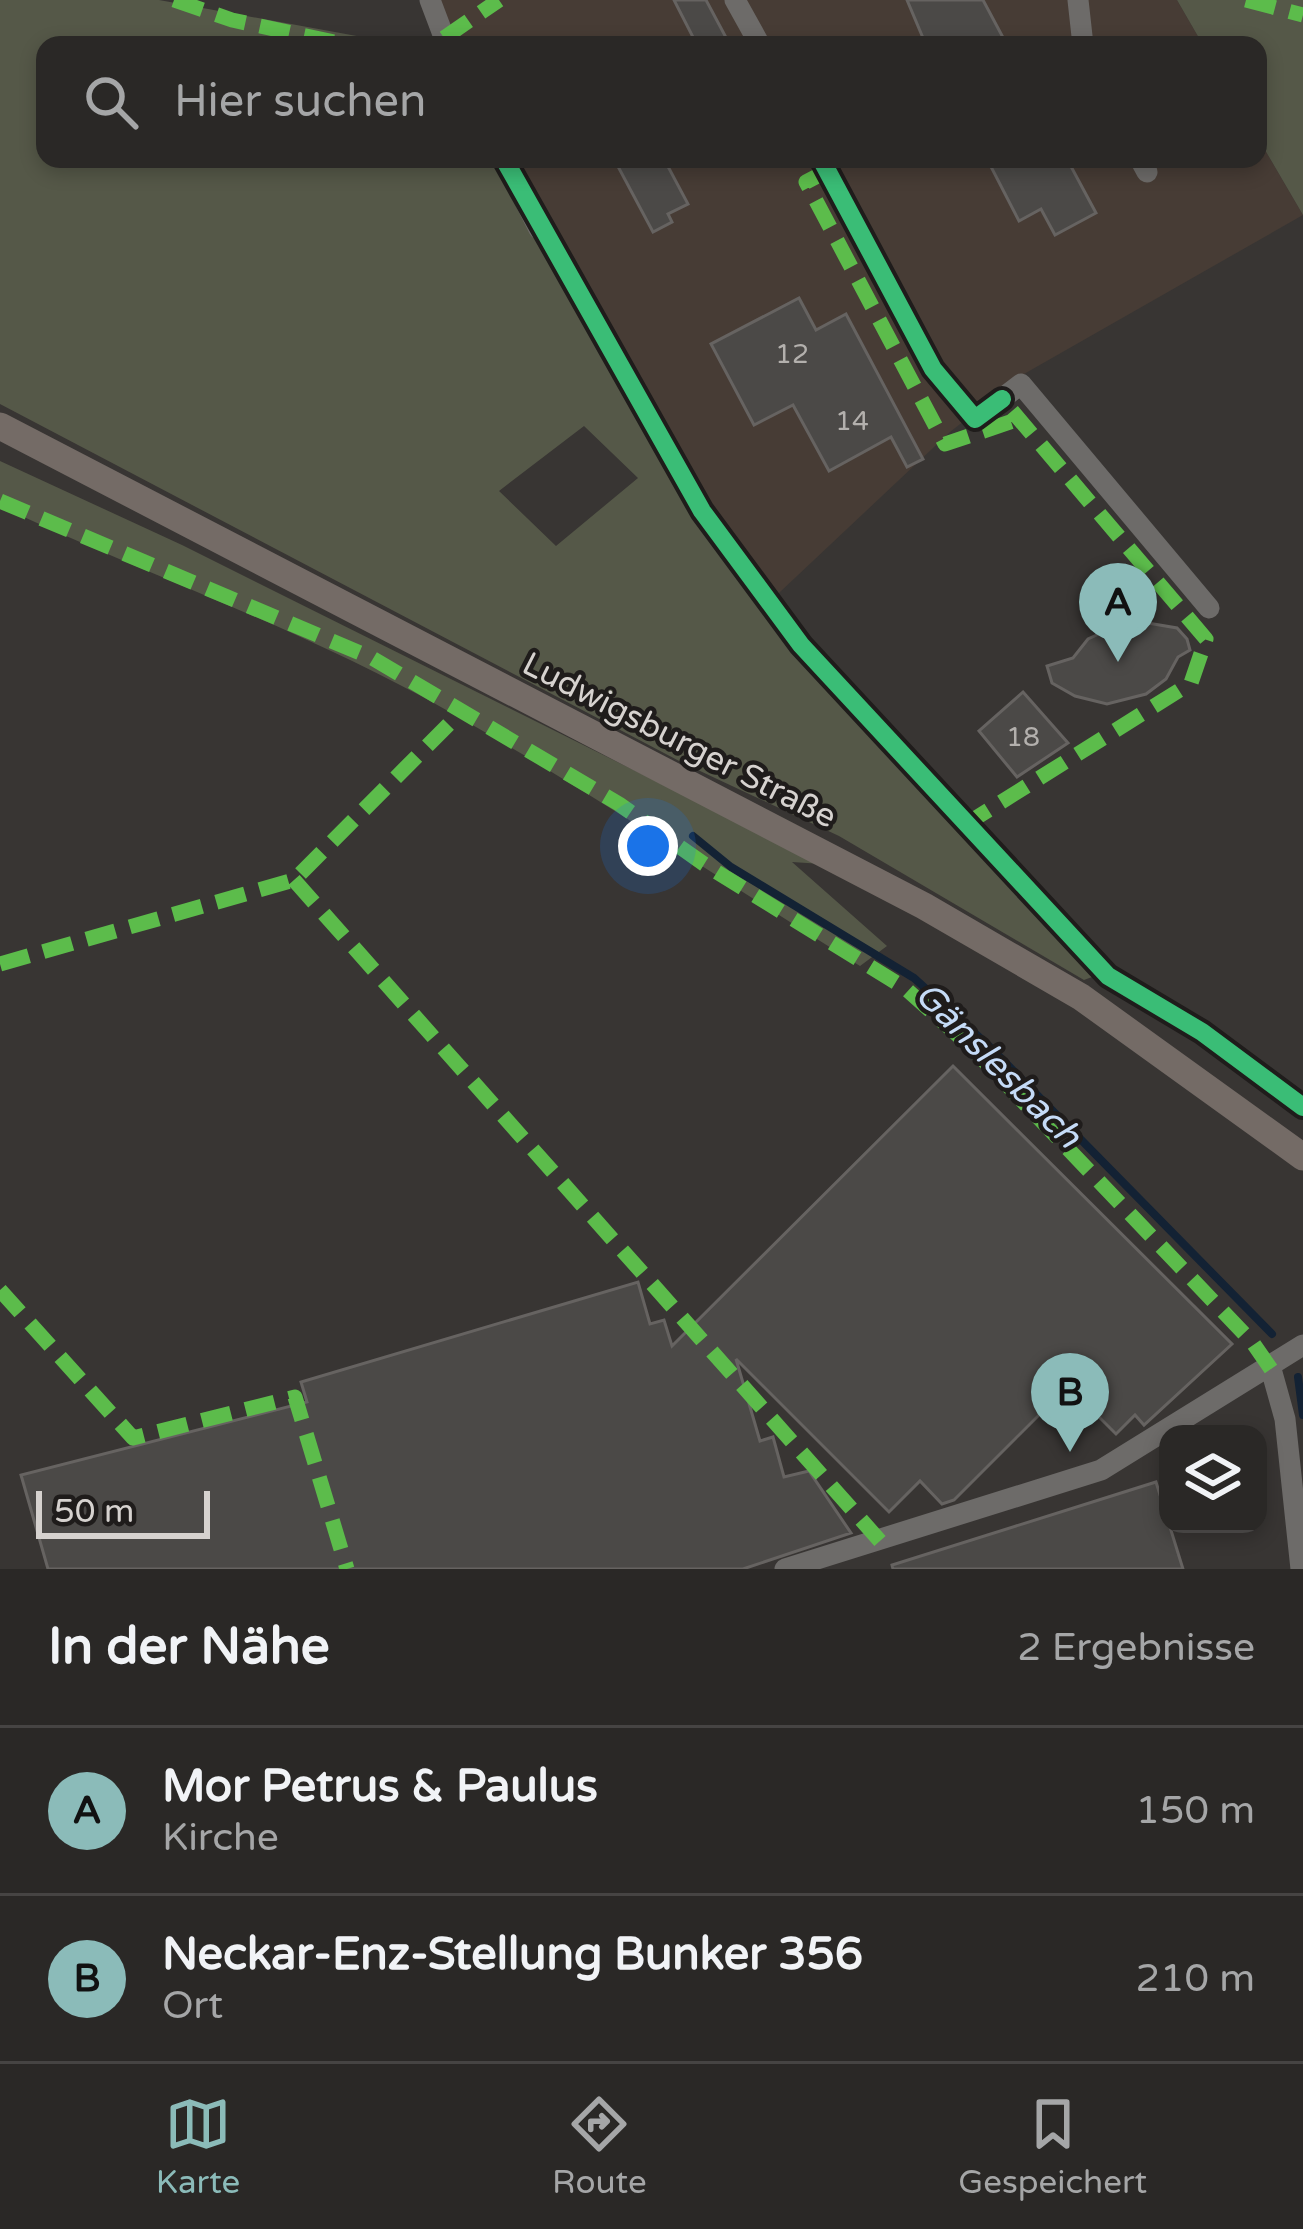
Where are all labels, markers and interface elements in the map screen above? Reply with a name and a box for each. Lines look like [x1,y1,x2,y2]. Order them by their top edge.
search box [36,36,1267,168]
icon: search [78,69,144,135]
text: Hier suchen [174,75,426,129]
house number: 12 [775,338,809,371]
house number: 14 [835,405,869,438]
pin: A [1079,563,1157,662]
street label: Ludwigsburger Straße [516,644,843,836]
house number: 18 [1006,721,1040,754]
your location [618,816,678,876]
water label: Gänslesbach [906,973,1091,1158]
pin: B [1031,1353,1109,1452]
map controls [1159,1425,1267,1533]
button: layers [1159,1425,1267,1533]
scale bar [36,1485,210,1538]
text: 50 m [54,1492,134,1531]
text: In der Nähe [48,1616,330,1678]
text: 2 Ergebnisse [1017,1624,1255,1671]
text: Mor Petrus & Paulus [162,1760,598,1814]
text: A [72,1787,102,1834]
text: 150 m [1136,1787,1255,1834]
text: Kirche [162,1814,279,1861]
text: Neckar-Enz-Stellung Bunker 356 [162,1928,863,1982]
text: B [73,1955,101,2002]
text: 210 m [1136,1955,1255,2002]
text: Ort [162,1982,223,2029]
tab: Karte [156,2091,240,2202]
tab: Route [552,2091,647,2202]
tab: Gespeichert [958,2091,1147,2202]

